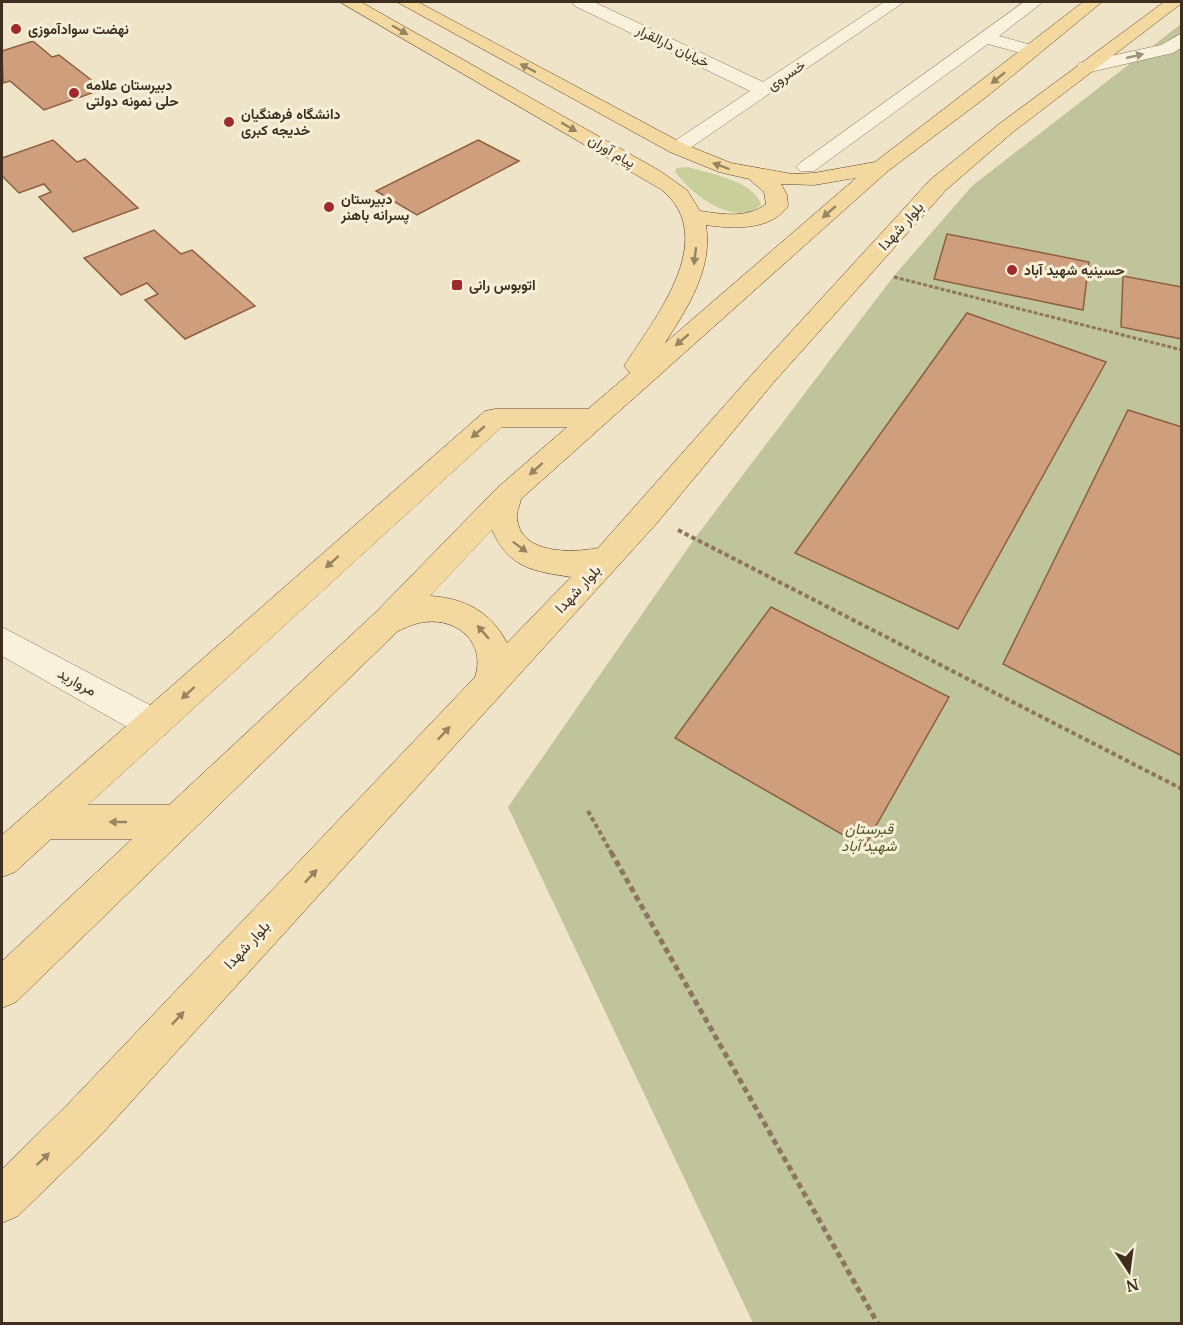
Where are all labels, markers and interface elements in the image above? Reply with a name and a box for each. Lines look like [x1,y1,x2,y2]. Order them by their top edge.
place label: نهضت سوادآموزی [28,19,129,38]
street label: خیابان دارالقرار [633,19,713,71]
marker: نهضت سوادآموزی [9,22,23,36]
one-way arrow [392,25,408,36]
one-way arrow [1126,51,1145,60]
street label: خسروی [763,55,809,94]
one-way arrow [520,63,537,73]
one-way arrow [991,71,1006,83]
place label: دبیرستان علامه حلی نمونه دولتی [86,75,179,110]
marker: دبیرستان علامه حلی نمونه دولتی [67,86,81,100]
place label: دانشگاه فرهنگیان خدیجه کبری [241,104,341,139]
marker: دانشگاه فرهنگیان خدیجه کبری [222,115,236,129]
one-way arrow [561,122,578,132]
street label: پیام آوران [585,130,639,173]
one-way arrow [712,160,730,170]
place label: دبیرستان پسرانه باهنر [340,189,409,225]
street label: بلوار شهدا [873,197,927,254]
marker: دبیرستان پسرانه باهنر [322,200,336,214]
one-way arrow [822,205,837,218]
one-way arrow [690,246,699,265]
place label: حسینیه شهید آباد [1024,260,1125,279]
marker: حسینیه شهید آباد [1005,263,1019,277]
place label: اتوبوس رانی [469,275,536,294]
marker: اتوبوس رانی [450,278,464,292]
one-way arrow [675,333,690,346]
one-way arrow [471,425,486,438]
one-way arrow [529,462,544,475]
one-way arrow [513,540,528,552]
one-way arrow [325,555,340,568]
street label: بلوار شهدا [550,560,605,617]
one-way arrow [477,625,490,640]
street label: مروارید [54,662,100,700]
one-way arrow [180,686,195,700]
one-way arrow [437,726,451,741]
one-way arrow [108,817,127,827]
park label: قبرستان شهید آباد [841,818,898,855]
one-way arrow [304,869,317,884]
street label: بلوار شهدا [219,916,274,973]
one-way arrow [171,1011,185,1026]
one-way arrow [36,1153,50,1167]
north arrow [1099,1241,1159,1301]
text: N [1124,1274,1141,1298]

